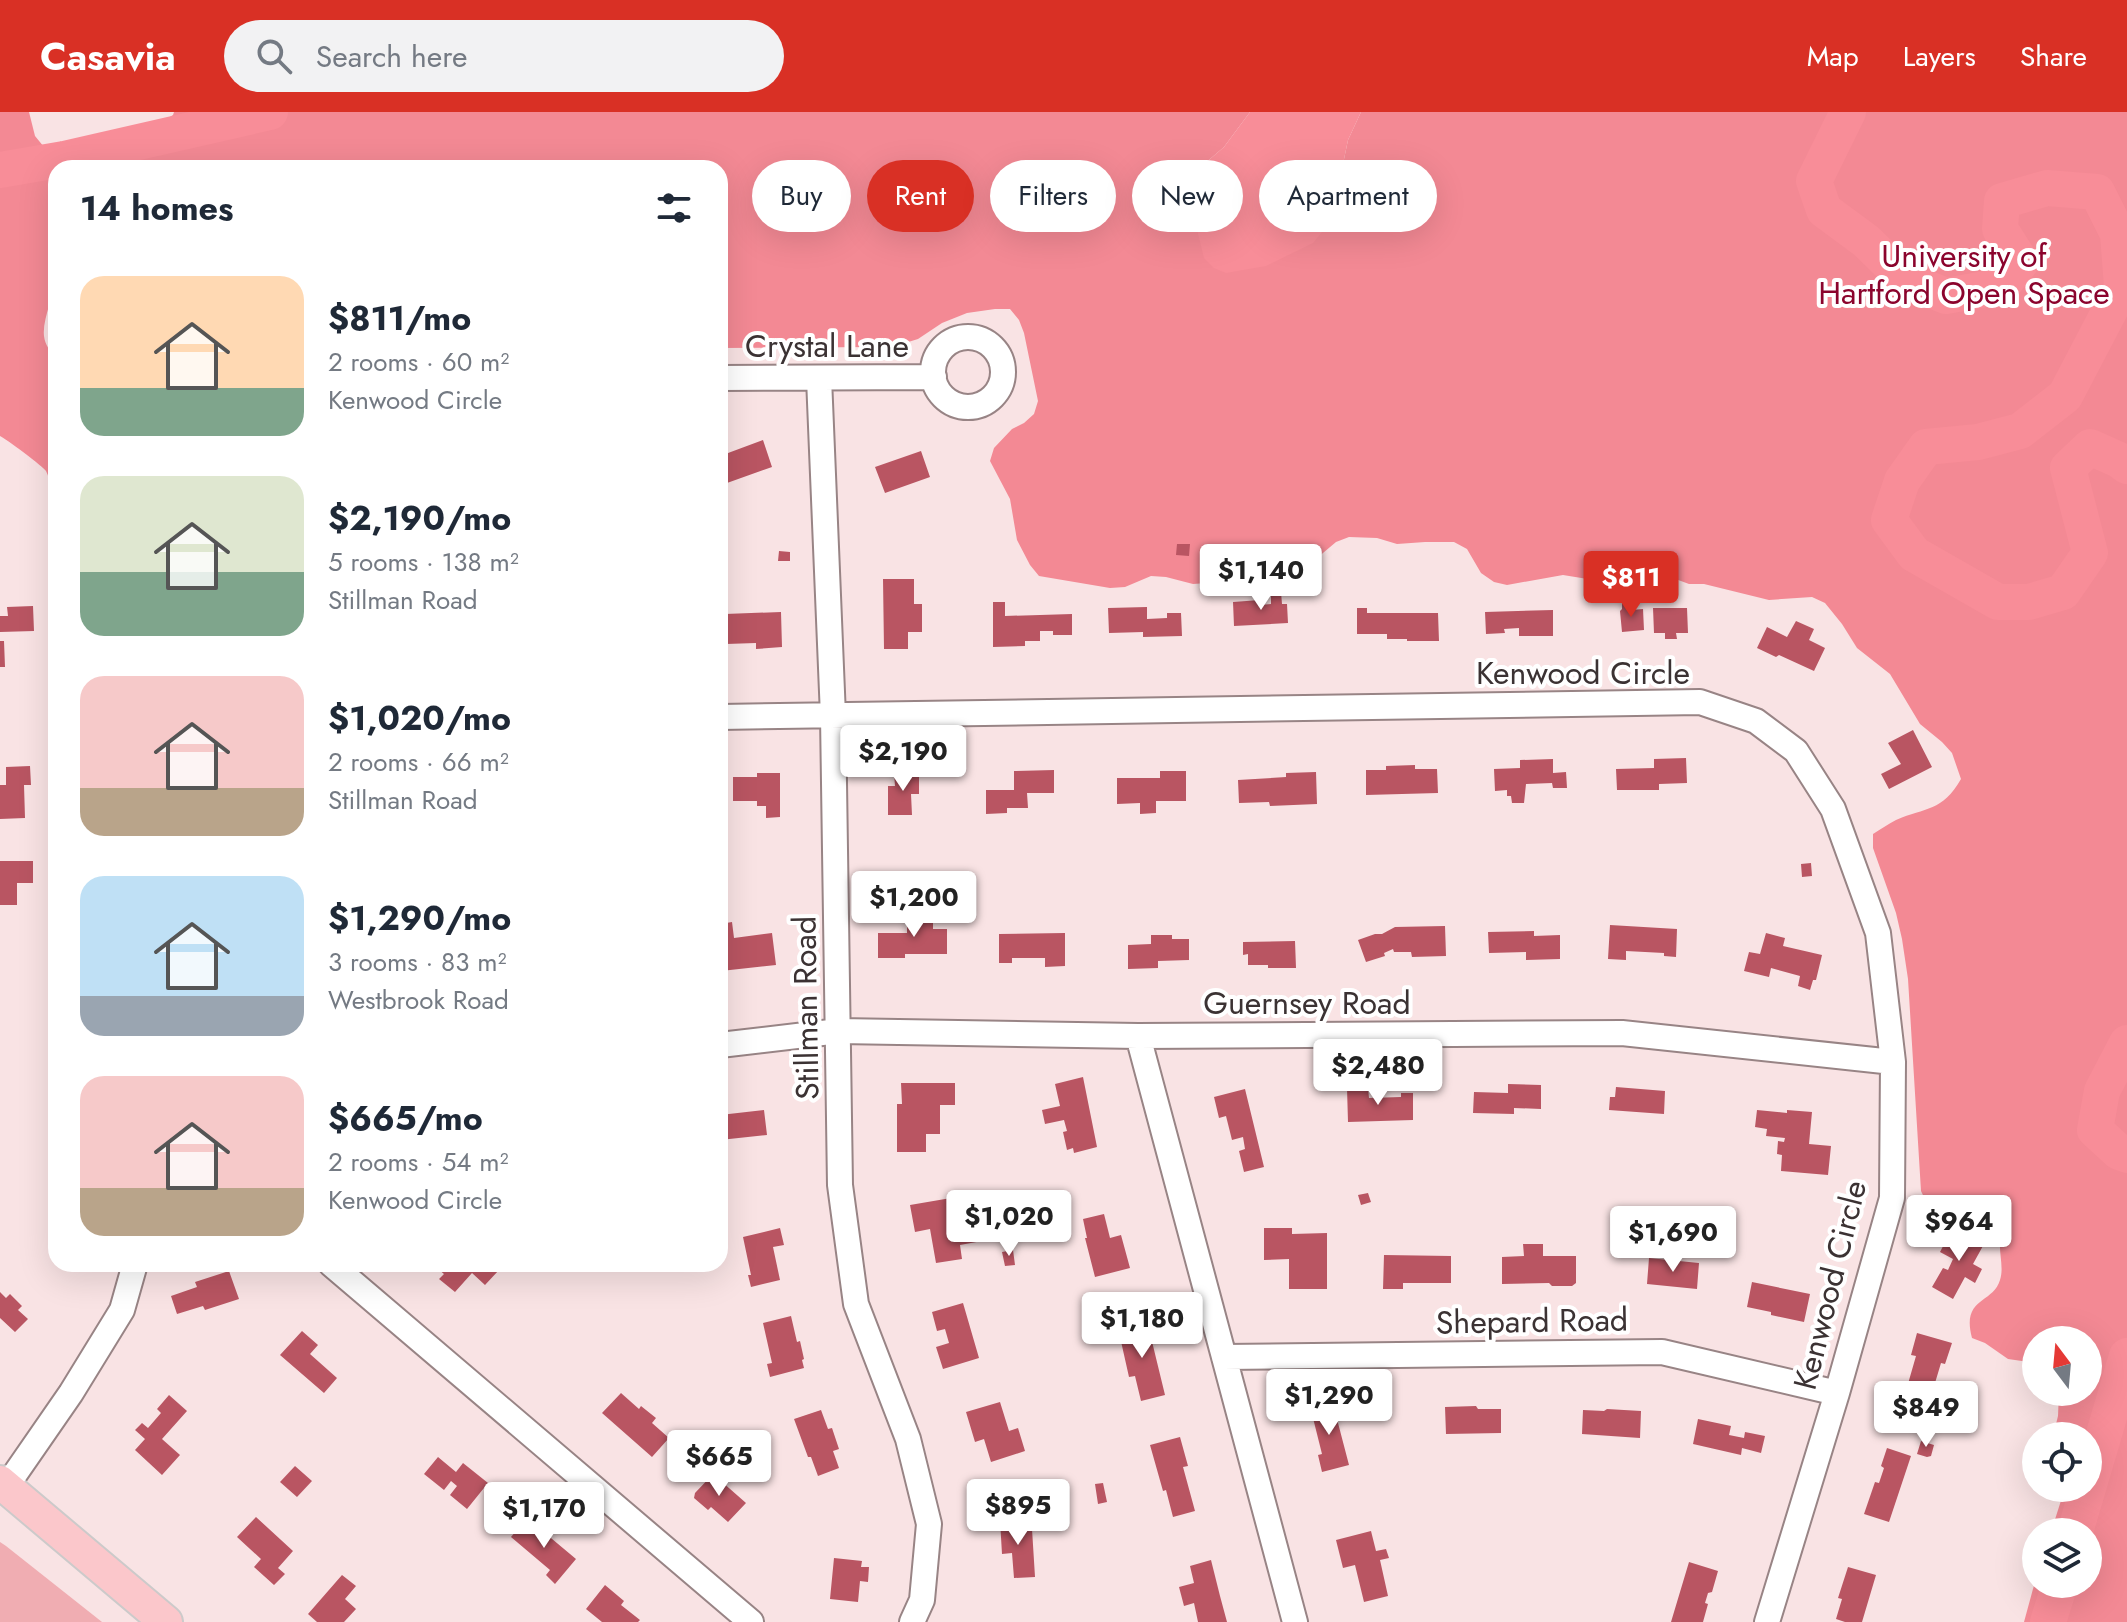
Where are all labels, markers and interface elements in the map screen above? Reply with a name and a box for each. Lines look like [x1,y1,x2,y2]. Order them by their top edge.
search box [224,20,784,92]
text: Casavia [40,29,176,84]
icon: search [252,34,296,78]
text: Search here [316,35,468,78]
text: Map [1807,36,1859,77]
text: Layers [1903,36,1976,77]
text: Share [2020,36,2087,77]
chip: Buy [752,160,851,232]
chip: Rent [867,160,974,232]
chip: Filters [990,160,1116,232]
chip: New [1132,160,1243,232]
chip: Apartment [1259,160,1437,232]
text: 14 homes [80,184,234,233]
icon: filters [652,186,696,230]
park label: University of Hartford Open Space [1818,233,2110,316]
text: $811/mo [328,294,471,343]
icon: home [144,308,240,404]
street label: Crystal Lane [745,323,909,369]
text: 2 rooms · 60 m² [328,343,509,381]
text: Kenwood Circle [328,381,502,419]
text: $2,190/mo [328,494,511,543]
icon: home [144,508,240,604]
text: 5 rooms · 138 m² [328,543,519,581]
pin: $1,140 [1196,544,1326,612]
text: $1,140 [1218,551,1304,589]
pin: $811 [1584,551,1678,619]
text: $811 [1602,558,1660,596]
text: Stillman Road [328,581,478,619]
street label: Kenwood Circle [1476,650,1690,696]
text: $1,020/mo [328,694,511,743]
icon: home [144,708,240,804]
pin: $2,190 [838,725,968,793]
text: $2,190 [858,732,948,770]
text: 2 rooms · 66 m² [328,743,509,781]
text: Stillman Road [328,781,478,819]
pin: $1,200 [849,871,979,939]
text: $1,200 [869,878,959,916]
text: $1,290/mo [328,894,511,943]
icon: home [144,908,240,1004]
street label: Stillman Road [781,916,831,1100]
text: 3 rooms · 83 m² [328,943,507,981]
street label: Guernsey Road [1203,980,1411,1026]
text: Westbrook Road [328,981,509,1019]
pin: $2,480 [1313,1039,1443,1107]
text: $2,480 [1331,1046,1425,1084]
text: $665/mo [328,1094,483,1143]
icon: home [144,1108,240,1204]
text: 2 rooms · 54 m² [328,1143,509,1181]
street label: Kenwood Circle [1782,1176,1878,1394]
text: Kenwood Circle [328,1181,502,1219]
pin: $1,020 [944,1190,1074,1258]
pin: $964 [1912,1195,2006,1263]
text: $1,020 [964,1197,1054,1235]
text: $964 [1924,1202,1994,1240]
pin: $1,690 [1608,1206,1738,1274]
text: $1,690 [1628,1213,1718,1251]
pin: $1,180 [1077,1292,1207,1360]
street label: Shepard Road [1435,1296,1629,1346]
text: $1,180 [1100,1299,1184,1337]
north arrow [2022,1326,2102,1406]
map controls [2022,1326,2102,1598]
pin: $1,290 [1264,1369,1394,1437]
text: $1,290 [1284,1376,1374,1414]
pin: $849 [1879,1381,1973,1449]
text: $849 [1892,1388,1960,1426]
button: locate [2022,1422,2102,1502]
pin: $665 [672,1430,766,1498]
text: $665 [685,1437,753,1475]
pin: $895 [971,1479,1065,1547]
pin: $1,170 [479,1482,609,1550]
text: $895 [985,1486,1051,1524]
text: $1,170 [502,1489,586,1527]
button: layers [2022,1518,2102,1598]

